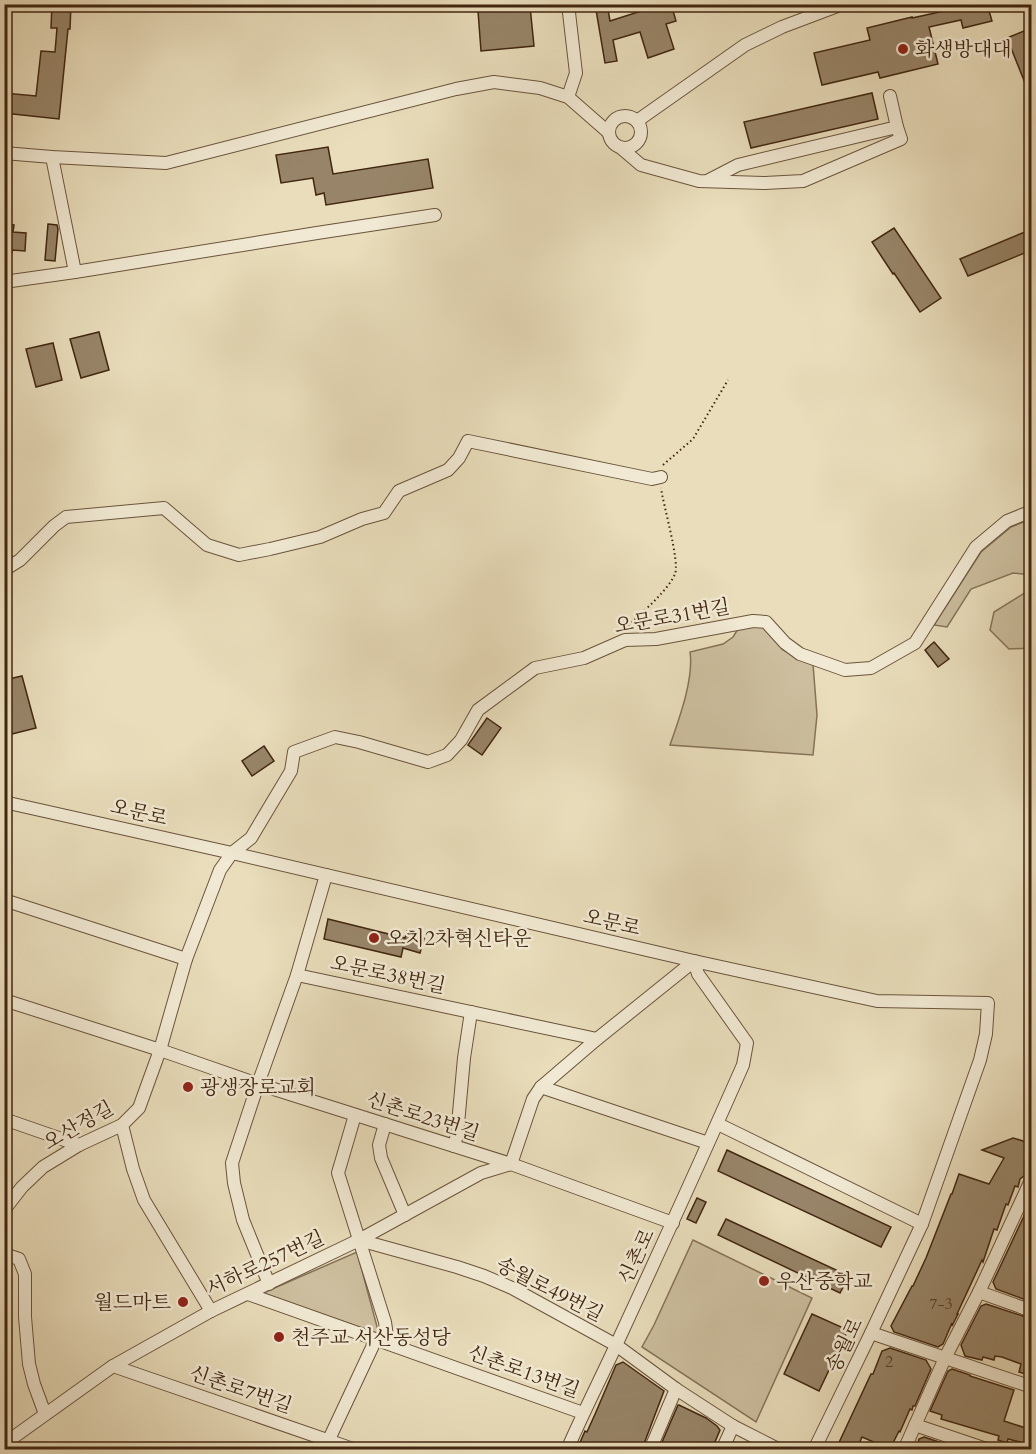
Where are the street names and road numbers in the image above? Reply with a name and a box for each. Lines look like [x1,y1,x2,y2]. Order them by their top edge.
street label: 오문로31번길 [612,593,732,640]
street label: 오문로 [108,793,170,832]
street label: 오문로 [581,903,643,942]
street label: 오문로38번길 [328,949,448,1000]
street label: 신촌로23번길 [363,1086,483,1147]
street label: 오산정길 [38,1094,118,1156]
street label: 서하로257번길 [202,1224,329,1303]
street label: 신촌로 [612,1224,661,1288]
street label: 송월로49번길 [491,1251,608,1328]
street label: 송월로 [820,1313,869,1377]
street label: 신촌로13번길 [464,1339,583,1404]
street label: 신촌로7번길 [186,1359,296,1420]

